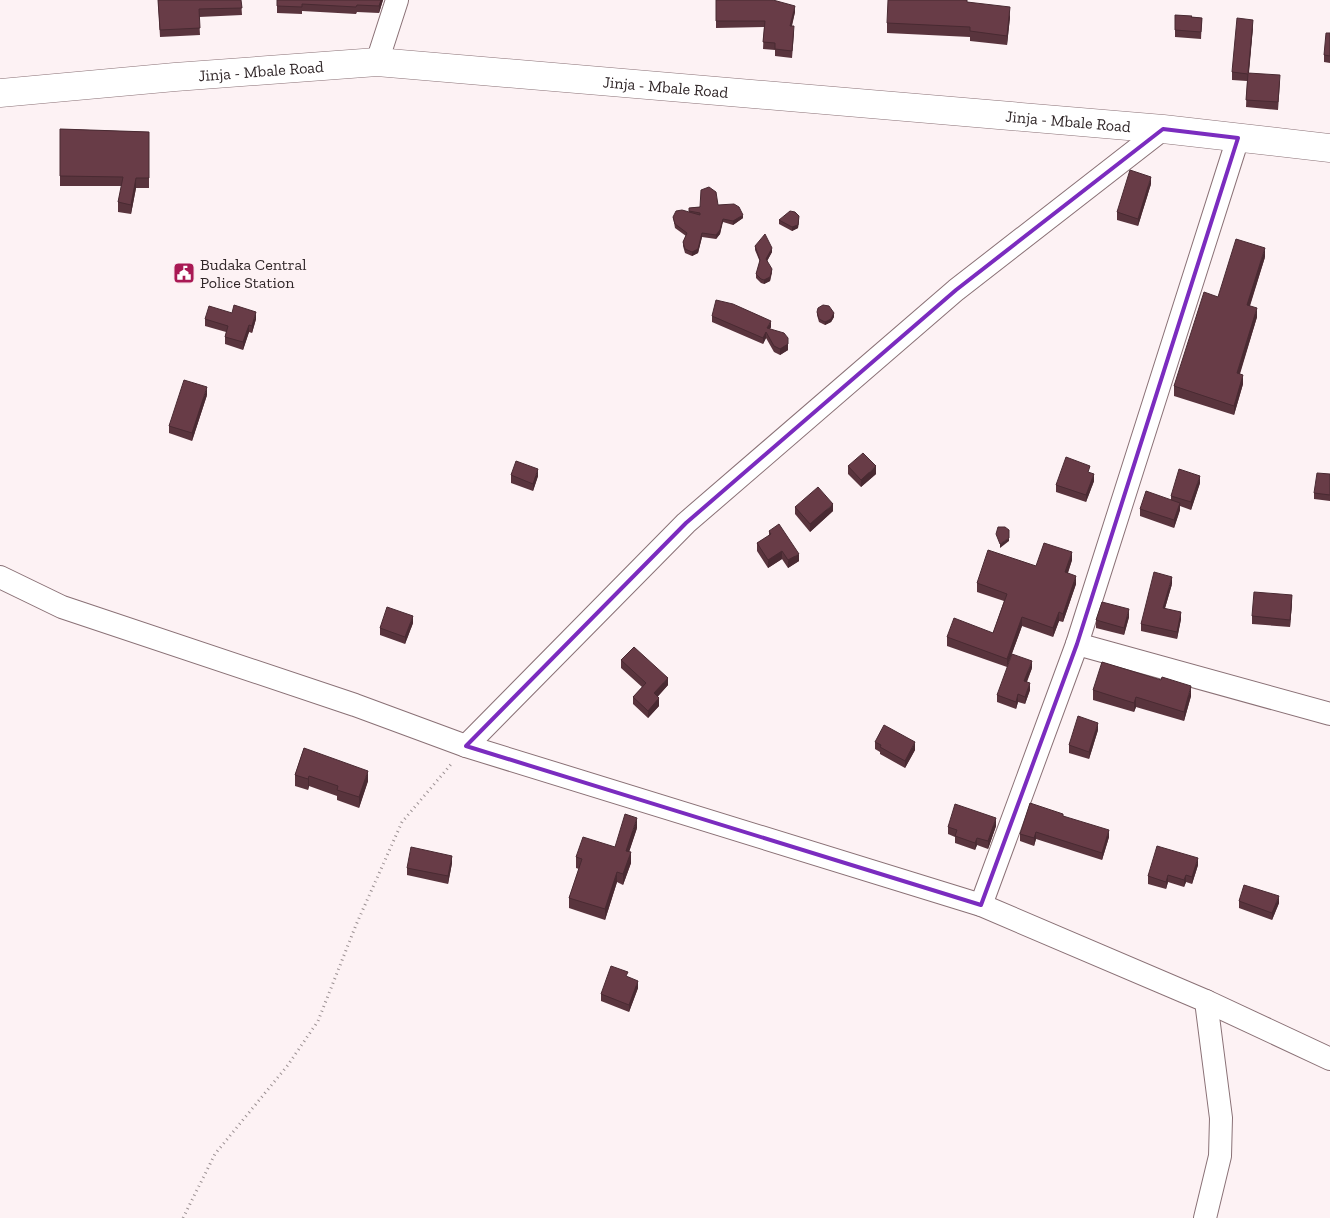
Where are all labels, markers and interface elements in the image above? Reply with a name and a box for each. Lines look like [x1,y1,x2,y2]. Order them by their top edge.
street label: Jinja - Mbale Road [198,56,325,85]
street label: Jinja - Mbale Road [602,72,729,101]
street label: Jinja - Mbale Road [1005,106,1132,136]
place label: Budaka Central Police Station [200,255,307,292]
public building icon: Budaka Central Police Station [172,261,196,285]

